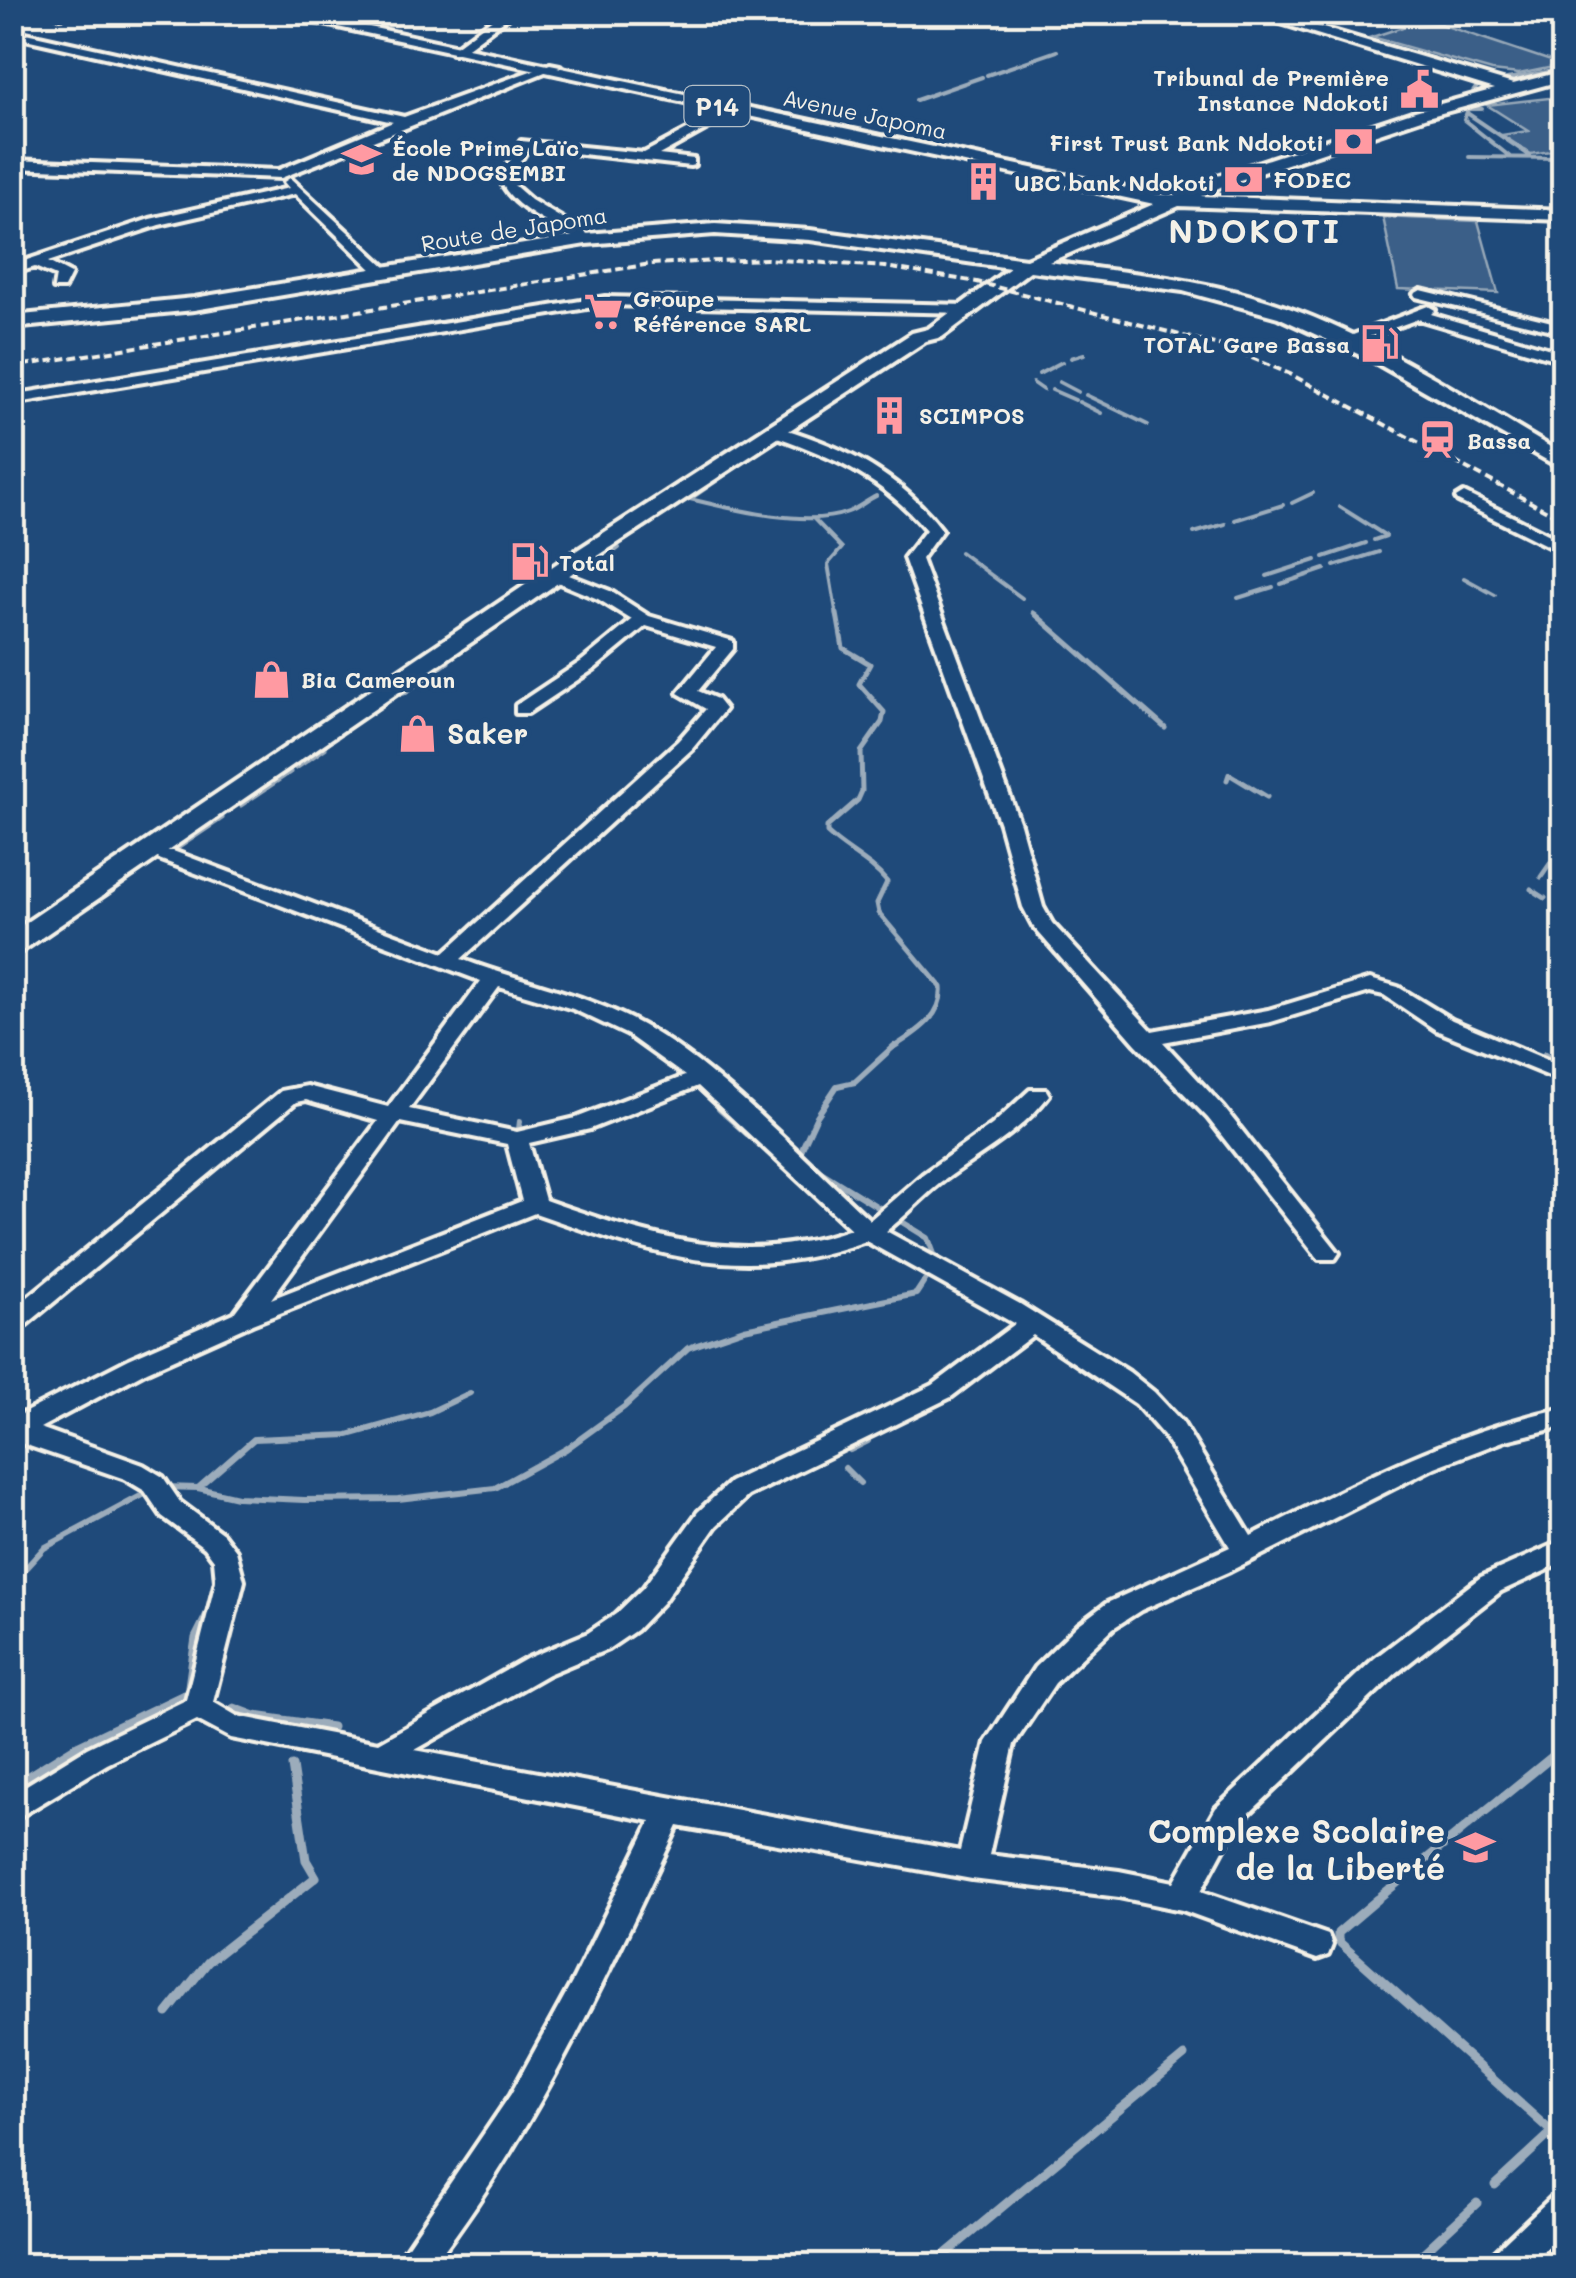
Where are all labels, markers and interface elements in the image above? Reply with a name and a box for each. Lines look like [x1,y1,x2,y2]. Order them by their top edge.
place label: Tribunal de Première Instance Ndokoti [1153,63,1389,117]
public building icon: Tribunal de Première Instance Ndokoti [1398,69,1440,111]
street label: Avenue Japoma [780,82,950,146]
road number: P14 [684,86,750,126]
bank icon: First Trust Bank Ndokoti [1333,121,1375,163]
place label: First Trust Bank Ndokoti [1049,128,1324,157]
place label: École Prime Laïc de NDOGSEMBI [392,133,579,187]
school or university icon: École Prime Laïc de NDOGSEMBI [341,139,383,181]
bank icon: FODEC [1222,158,1264,200]
building icon: UBC bank Ndokoti [963,161,1005,203]
place label: FODEC [1273,165,1351,194]
place label: UBC bank Ndokoti [1014,168,1215,197]
street label: Route de Japoma [419,200,609,258]
district label: NDOKOTI [1169,209,1342,251]
place label: Groupe Référence SARL [633,284,812,338]
supermarket icon: Groupe Référence SARL [582,290,624,332]
fuel station icon: TOTAL Gare Bassa [1359,323,1401,365]
place label: TOTAL Gare Bassa [1143,330,1350,359]
building icon: SCIMPOS [868,394,910,436]
place label: SCIMPOS [919,401,1025,430]
station icon: Bassa [1416,419,1458,461]
place label: Bassa [1467,426,1531,455]
fuel station icon: Total [508,541,550,583]
place label: Total [559,548,615,577]
shop icon: Bia Cameroun [250,658,292,700]
place label: Bia Cameroun [301,665,455,694]
shop icon: Saker [396,712,438,754]
place label: Saker [447,715,528,751]
place label: Complexe Scolaire de la Liberté [1148,1809,1445,1888]
school or university icon: Complexe Scolaire de la Liberté [1454,1827,1496,1869]

